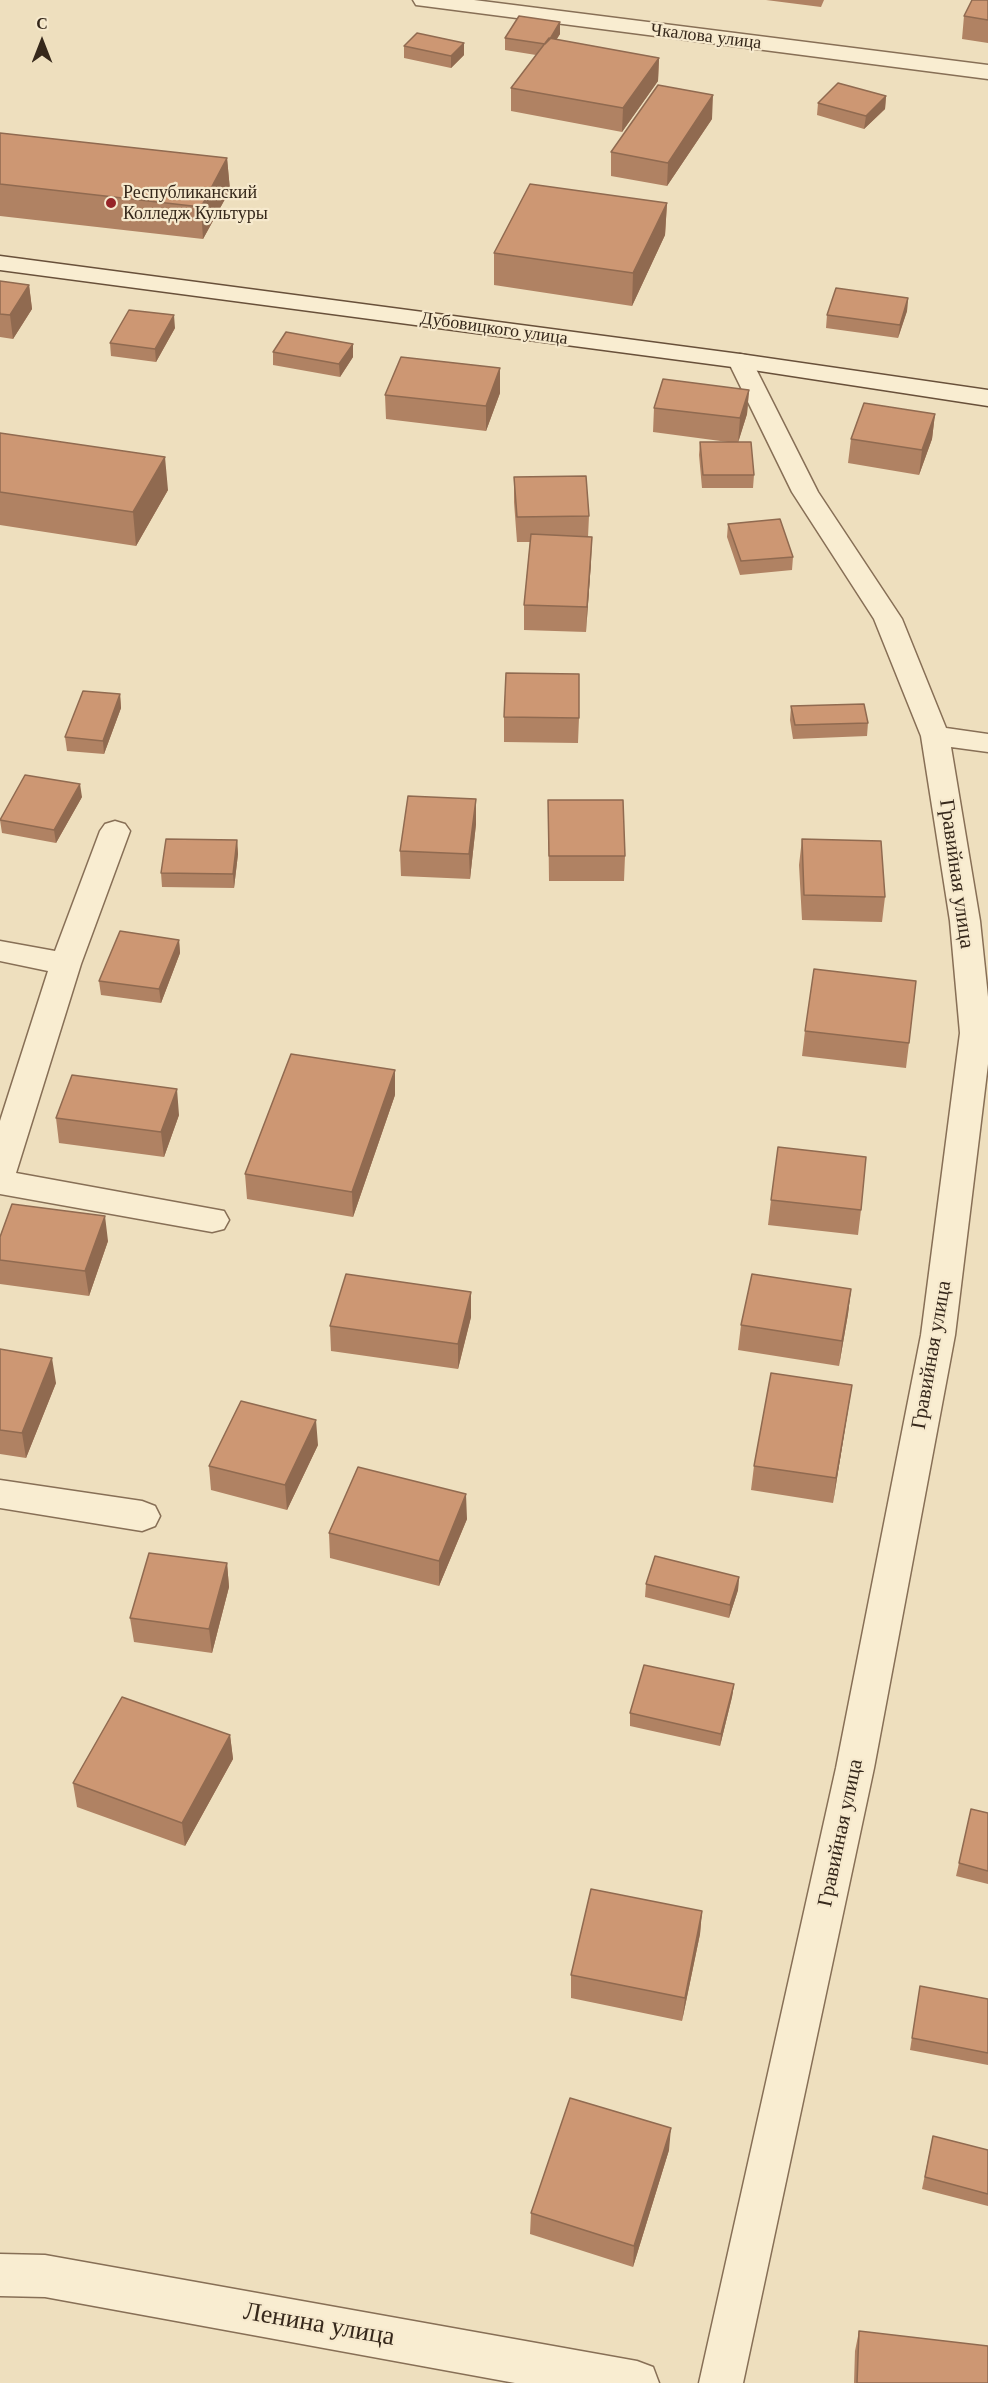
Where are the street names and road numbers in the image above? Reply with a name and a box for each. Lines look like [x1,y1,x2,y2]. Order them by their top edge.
street label: Чкалова улица [649,19,763,55]
street label: Дубовицкого улица [419,308,569,350]
street label: Гравийная улица [933,798,979,950]
street label: Гравийная улица [907,1279,957,1431]
street label: Гравийная улица [813,1757,869,1909]
street label: Ленина улица [241,2296,397,2354]

